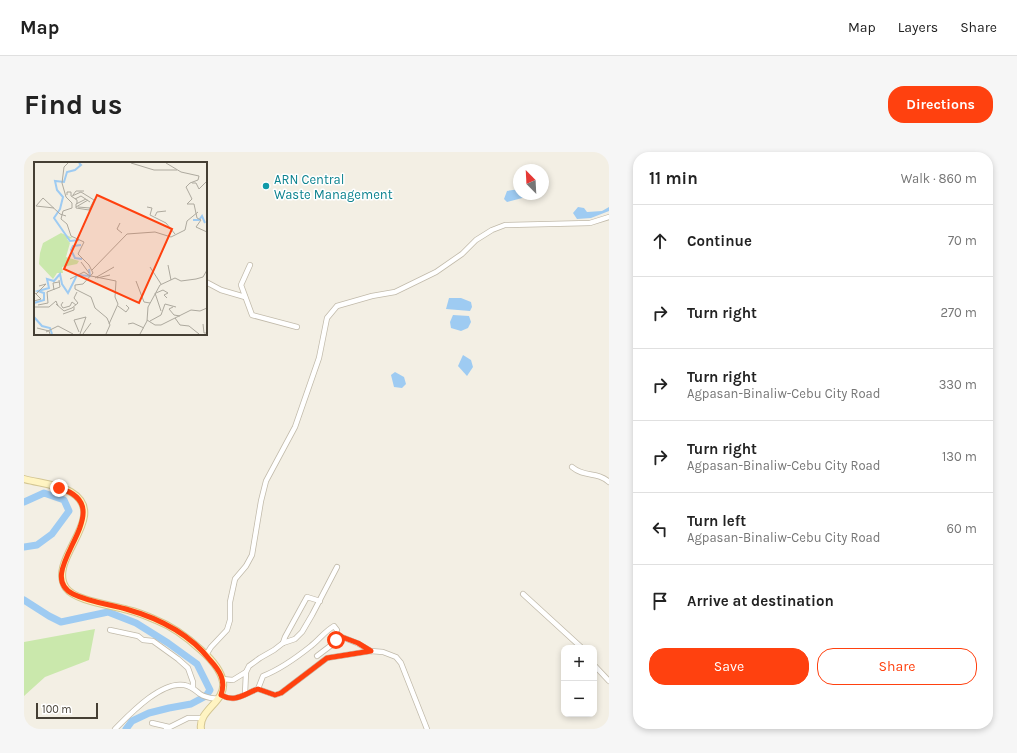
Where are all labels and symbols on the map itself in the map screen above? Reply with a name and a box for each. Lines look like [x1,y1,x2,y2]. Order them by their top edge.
inset map [34,162,207,335]
north arrow [513,164,549,200]
place label: ARN Central Waste Management [274,172,393,202]
marker: ARN Central Waste Management [261,181,271,191]
route end [50,479,68,497]
route start [327,631,345,649]
scale bar [36,701,98,720]

